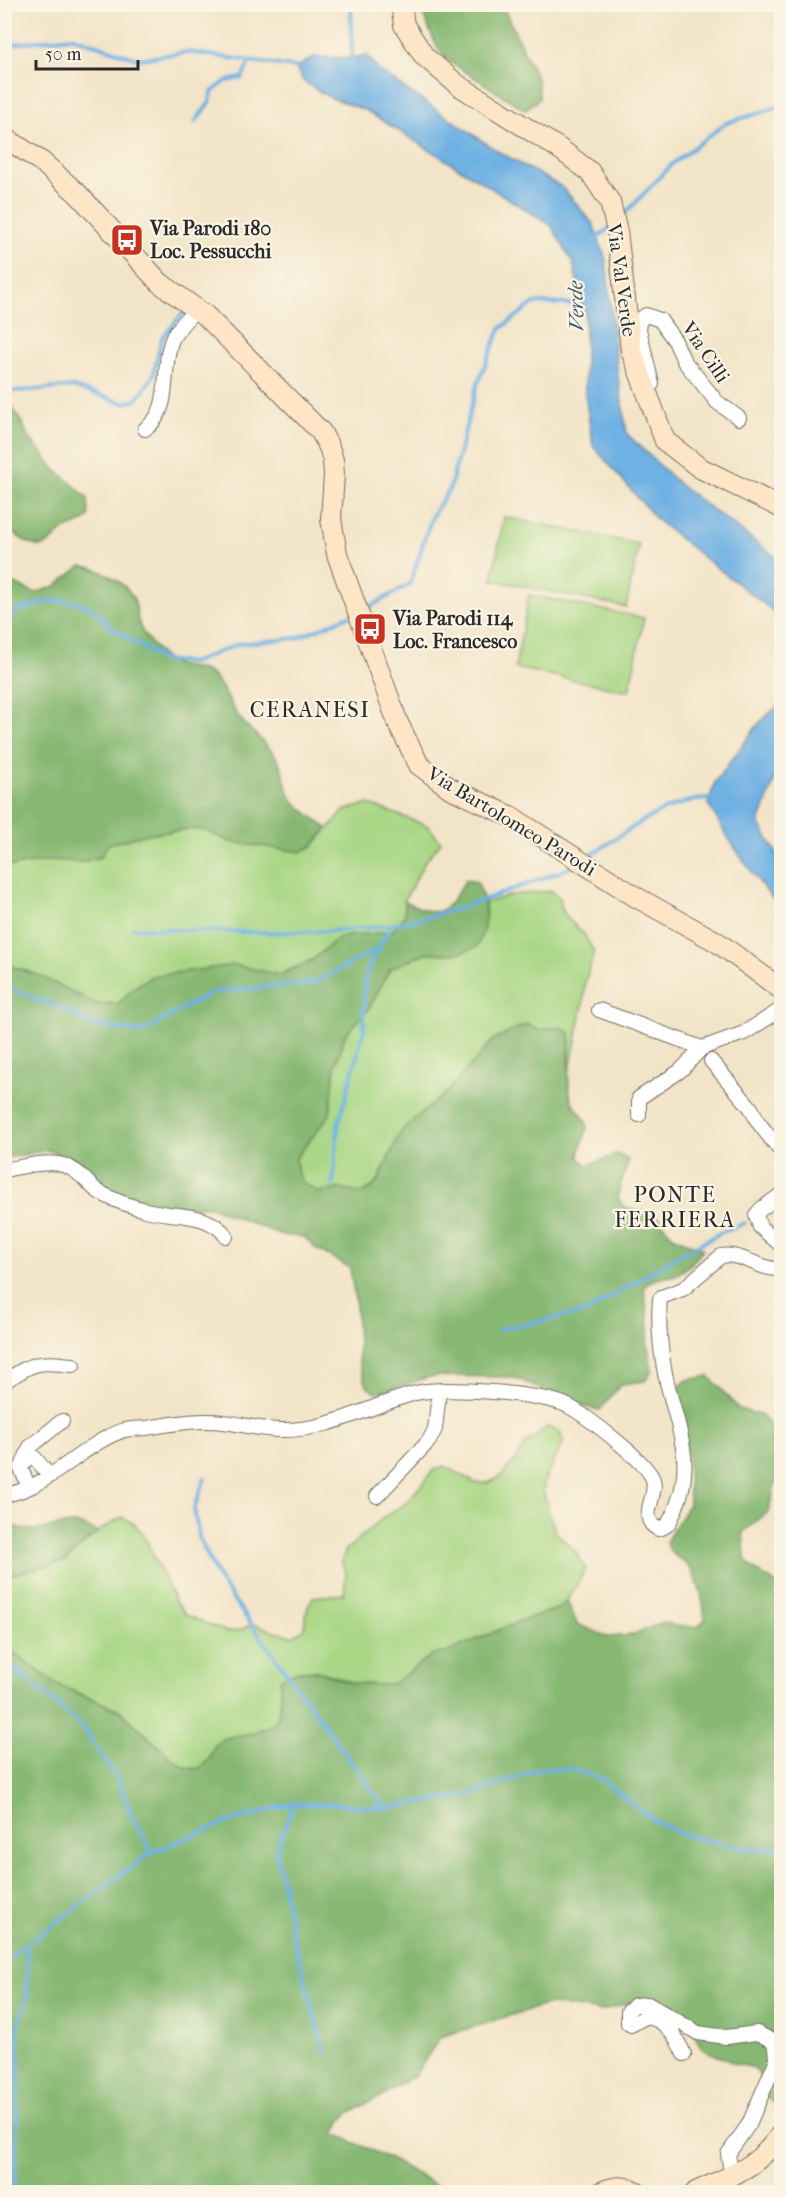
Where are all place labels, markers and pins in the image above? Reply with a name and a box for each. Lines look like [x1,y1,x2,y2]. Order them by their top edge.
place label: Via Parodi 180 Loc. Pessucchi [149,217,273,263]
bus stop icon: Via Parodi 180 Loc. Pessucchi [109,222,145,258]
place label: Via Parodi 114 Loc. Francesco [392,607,517,653]
bus stop icon: Via Parodi 114 Loc. Francesco [352,611,388,647]

